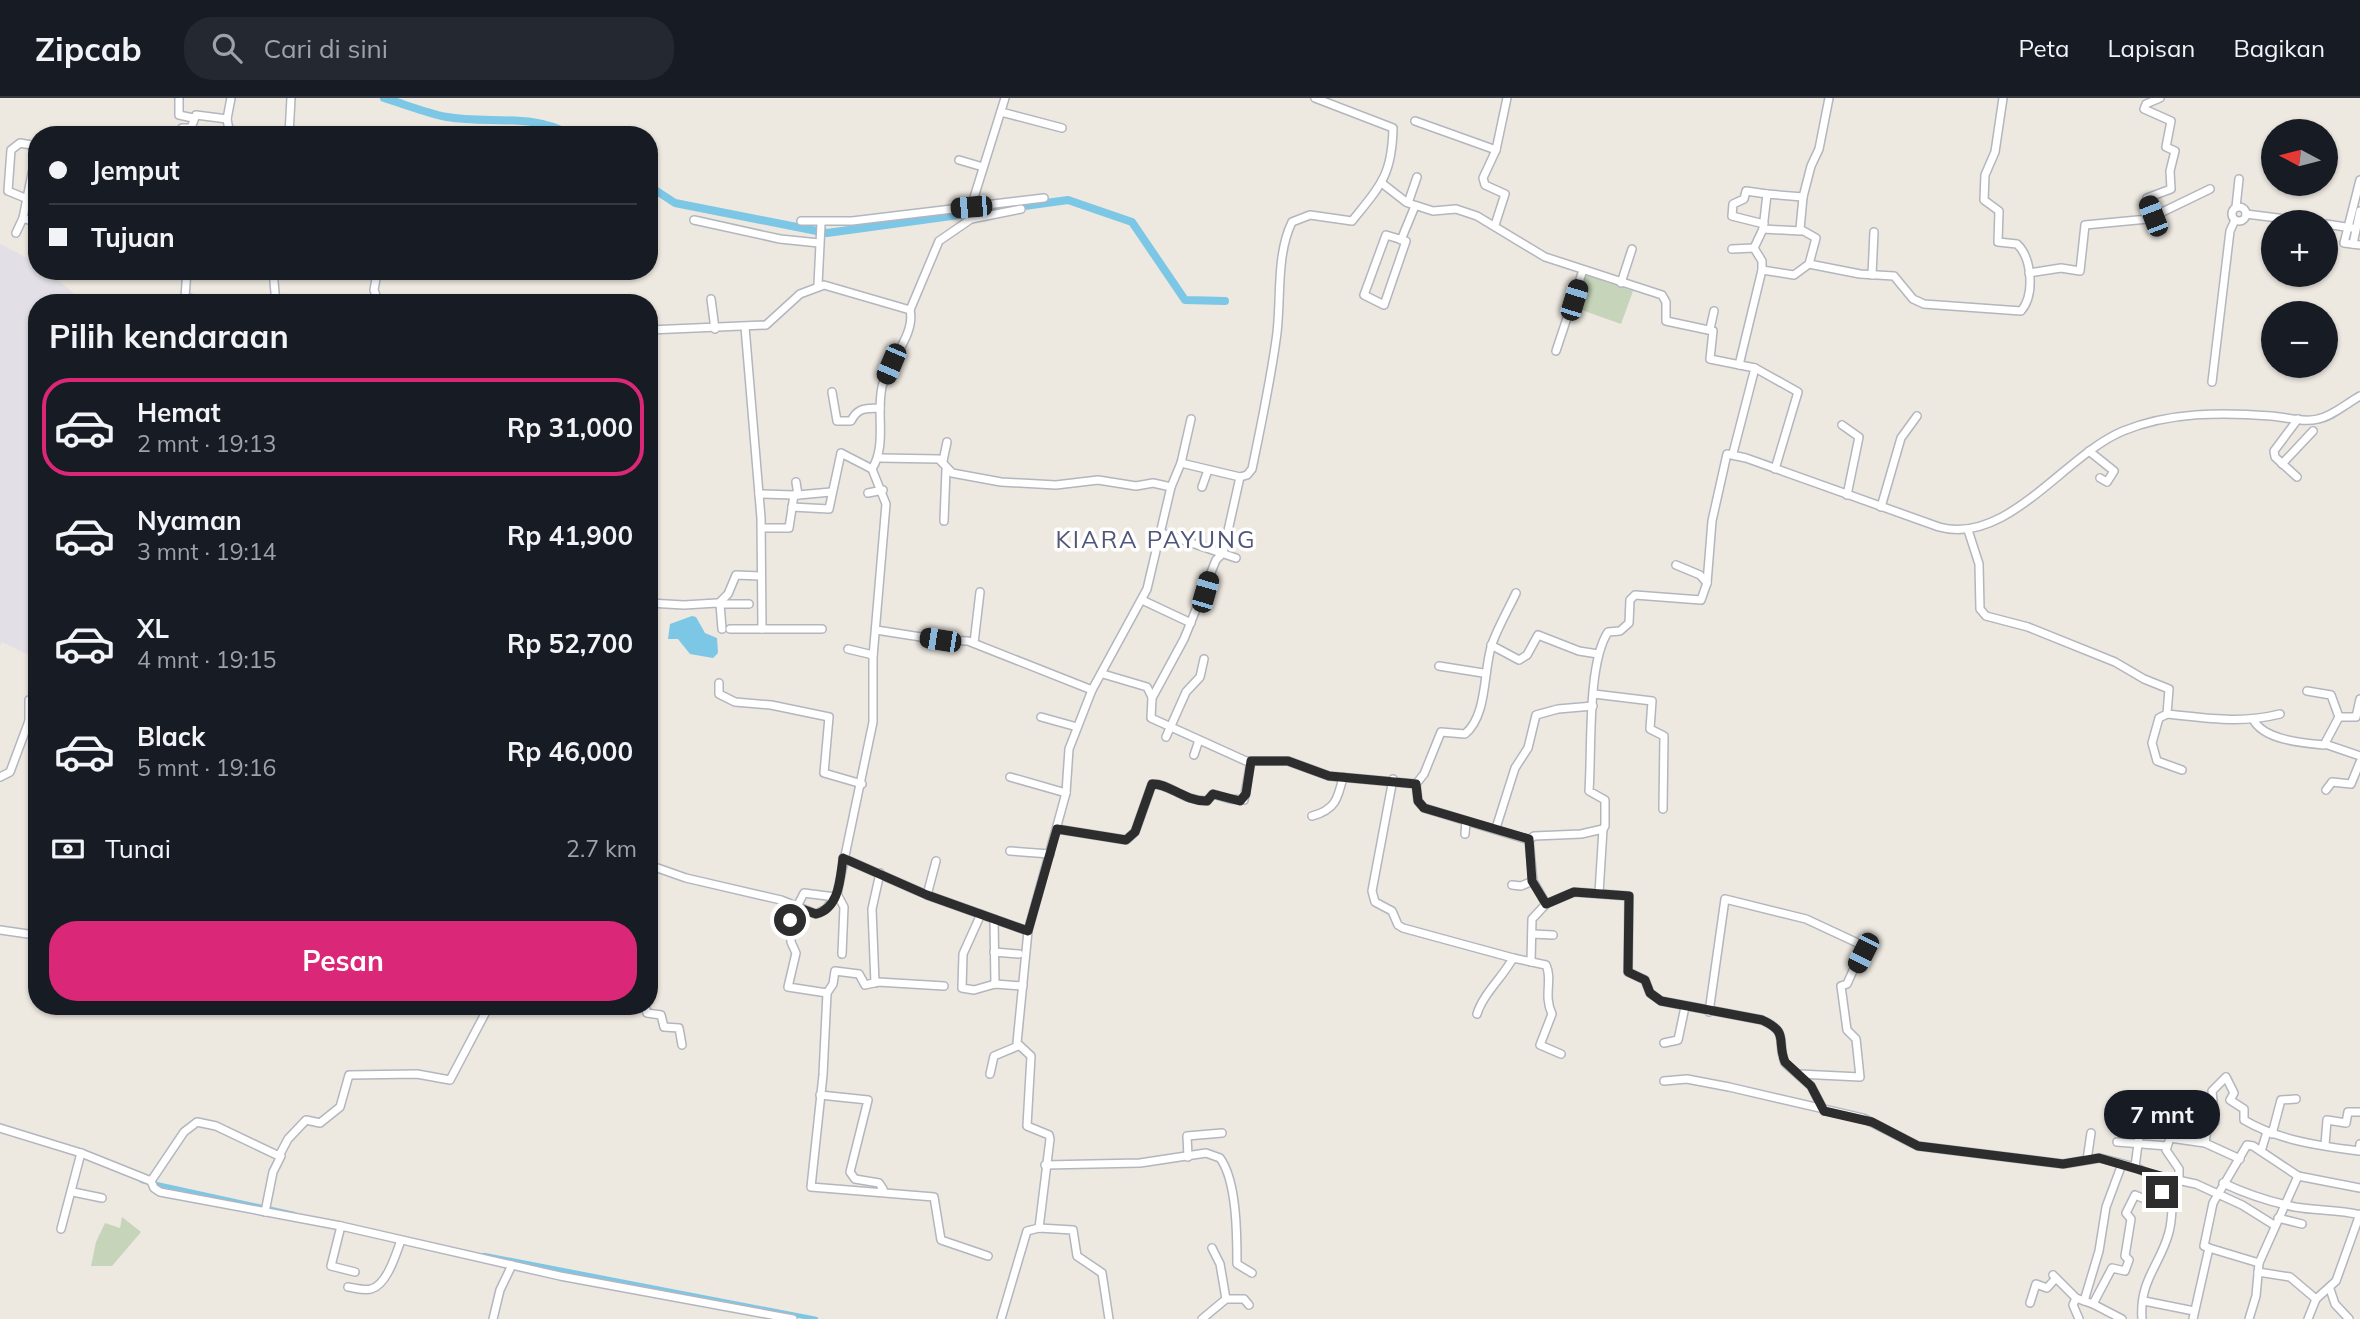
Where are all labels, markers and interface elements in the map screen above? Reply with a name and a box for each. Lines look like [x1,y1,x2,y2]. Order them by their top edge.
search box [184,17,674,80]
text: Zipcab [35,28,142,69]
icon: search [208,29,246,67]
text: Cari di sini [264,32,388,65]
text: Peta [2018,33,2069,63]
text: Lapisan [2107,33,2195,63]
text: Bagikan [2233,33,2325,63]
north arrow [2261,119,2338,196]
map controls [2261,119,2338,378]
text: Jemput [91,154,180,187]
car [2136,193,2171,239]
car [950,195,993,219]
button: + [2261,210,2338,287]
text: Tujuan [91,221,175,254]
car [1558,277,1591,323]
button: − [2261,301,2338,378]
text: Pilih kendaraan [49,316,289,356]
car [874,341,909,387]
icon: car [53,396,116,459]
text: Hemat [137,396,221,429]
text: Rp 31,000 [507,411,633,444]
text: 2 mnt · 19:13 [137,429,276,458]
icon: car [53,504,116,567]
text: Nyaman [137,504,242,537]
text: Rp 41,900 [507,519,633,552]
district label: KIARA PAYUNG [1056,524,1256,554]
text: 3 mnt · 19:14 [137,537,276,566]
car [1190,569,1221,615]
icon: car [53,612,116,675]
text: XL [137,612,169,645]
car [918,626,963,654]
text: Rp 52,700 [507,627,633,660]
text: 4 mnt · 19:15 [137,645,276,674]
icon: car [53,720,116,783]
text: Black [137,720,205,753]
text: Rp 46,000 [507,735,633,768]
text: 5 mnt · 19:16 [137,753,276,782]
icon: cash [49,830,87,868]
text: Tunai [105,832,171,865]
text: 2.7 km [566,834,637,863]
route start [774,904,806,936]
button: Pesan [49,921,637,1001]
car [1845,930,1882,976]
callout: 7 mnt [2104,1090,2220,1140]
text: 7 mnt [2130,1100,2194,1129]
route end [2146,1176,2178,1208]

